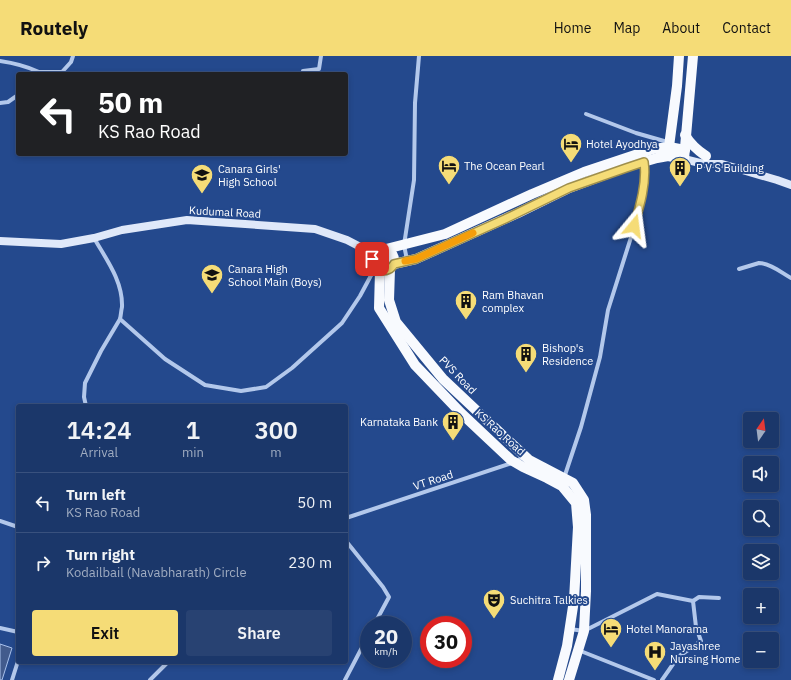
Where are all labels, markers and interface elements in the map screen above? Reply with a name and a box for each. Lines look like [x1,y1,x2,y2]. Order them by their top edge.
text: Routely [20,16,88,40]
text: Home [554,19,591,37]
text: Map [613,19,640,37]
text: About [662,19,700,37]
text: Contact [722,19,771,37]
text: 50 m [98,84,163,121]
icon: left [32,88,84,140]
text: KS Rao Road [98,120,201,143]
hotel icon: Hotel Ayodhya [558,131,584,164]
place label: Hotel Ayodhya [586,137,658,151]
hotel icon: The Ocean Pearl [436,153,462,186]
building icon: P V S Building [667,155,693,188]
place label: The Ocean Pearl [464,159,545,173]
place label: P V S Building [696,161,764,175]
school or university icon: Canara Girls' High School [189,162,215,195]
place label: Canara Girls' High School [218,162,281,189]
street label: Kudumal Road [189,203,261,221]
position arrow [613,205,655,247]
pin [355,242,389,276]
icon: arrive [361,248,383,270]
school or university icon: Canara High School Main (Boys) [199,262,225,295]
place label: Canara High School Main (Boys) [228,262,322,289]
building icon: Ram Bhavan complex [453,288,479,321]
place label: Ram Bhavan complex [482,288,544,315]
building icon: Bishop's Residence [513,341,539,374]
place label: Bishop's Residence [542,341,593,368]
street label: PVS Road [436,353,480,397]
street label: KS Rao Road [472,406,528,458]
building icon: Karnataka Bank [440,409,466,442]
north arrow [743,412,779,448]
map controls [743,412,779,668]
text: 14:24 [66,414,132,446]
text: 1 [186,414,200,446]
text: 300 [254,414,298,446]
place label: Karnataka Bank [360,415,438,429]
text: Arrival [80,444,118,461]
text: min [182,444,204,461]
text: m [270,444,282,461]
button: sound [743,456,779,492]
street label: VT Road [411,467,455,493]
text: Turn left [66,485,126,504]
icon: left [32,492,54,514]
text: 50 m [297,493,332,512]
button: search [743,500,779,536]
text: KS Rao Road [66,504,140,521]
button: layers [743,544,779,580]
text: Turn right [66,545,135,564]
icon: right [32,552,54,574]
text: 230 m [288,553,332,572]
text: Kodailbail (Navabharath) Circle [66,564,247,581]
theatre icon: Suchitra Talkies [481,587,507,620]
button: + [743,588,779,624]
place label: Suchitra Talkies [510,593,588,607]
button: Exit [32,610,178,656]
button: Share [186,610,332,656]
speed limit sign: 30 [420,616,472,668]
hotel icon: Hotel Manorama [598,616,624,649]
place label: Hotel Manorama [626,622,708,636]
text: 20 [374,623,398,650]
button: − [743,632,779,668]
hospital icon: Jayashree Nursing Home [642,639,668,672]
place label: Jayashree Nursing Home [670,639,740,666]
text: km/h [374,645,398,658]

